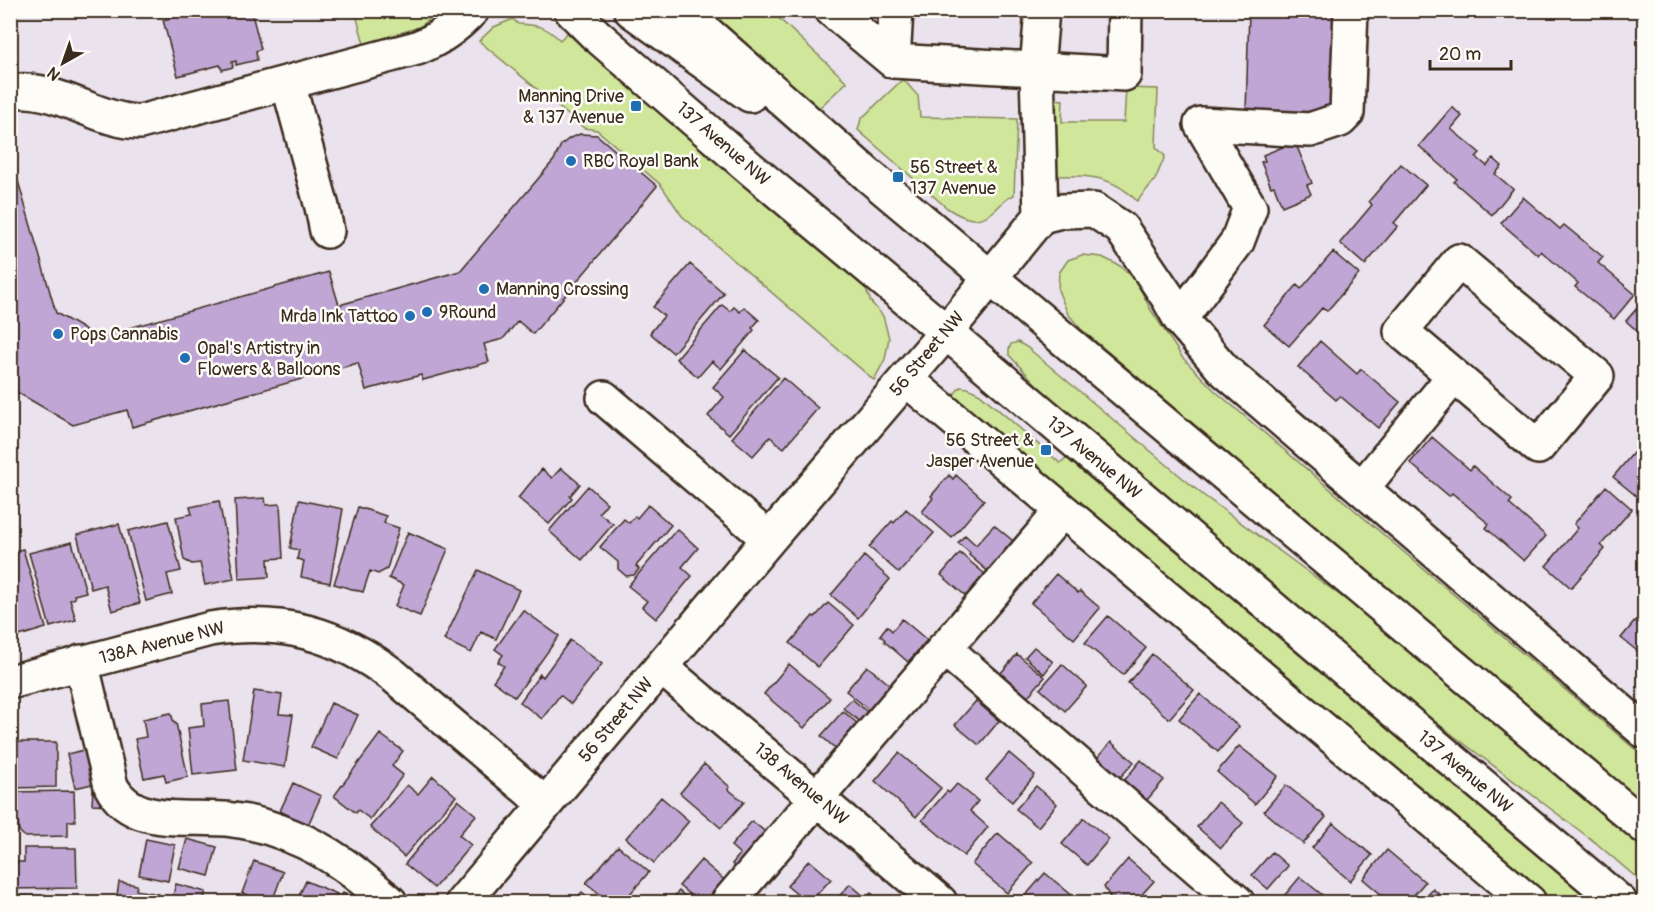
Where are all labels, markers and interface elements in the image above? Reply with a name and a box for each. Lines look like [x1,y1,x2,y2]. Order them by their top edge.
north arrow [33,33,93,93]
scale bar [1430,33,1511,71]
text: 20 m [1439,43,1481,66]
text: N [43,62,65,85]
place label: Manning Drive & 137 Avenue [518,85,624,129]
street label: 137 Avenue NW [671,97,775,191]
marker: Manning Drive & 137 Avenue [629,99,643,113]
place label: RBC Royal Bank [583,150,699,173]
marker: RBC Royal Bank [564,154,578,168]
place label: 56 Street & 137 Avenue [910,156,998,200]
marker: 56 Street & 137 Avenue [891,170,905,184]
place label: Manning Crossing [496,278,629,301]
marker: Manning Crossing [477,282,491,296]
place label: 9Round [439,301,496,324]
place label: Mrda Ink Tattoo [281,305,398,328]
marker: 9Round [420,305,434,319]
street label: 56 Street NW [885,307,969,401]
marker: Mrda Ink Tattoo [403,309,417,323]
place label: Pops Cannabis [70,323,178,346]
marker: Pops Cannabis [51,327,65,341]
place label: Opal's Artistry in Flowers & Balloons [197,337,340,381]
marker: Opal's Artistry in Flowers & Balloons [178,351,192,365]
street label: 137 Avenue NW [1042,411,1146,505]
place label: 56 Street & Jasper Avenue [926,429,1034,473]
marker: 56 Street & Jasper Avenue [1039,443,1053,457]
street label: 138A Avenue NW [97,616,227,670]
street label: 56 Street NW [574,673,658,767]
street label: 137 Avenue NW [1413,725,1517,819]
street label: 138 Avenue NW [749,738,853,830]

